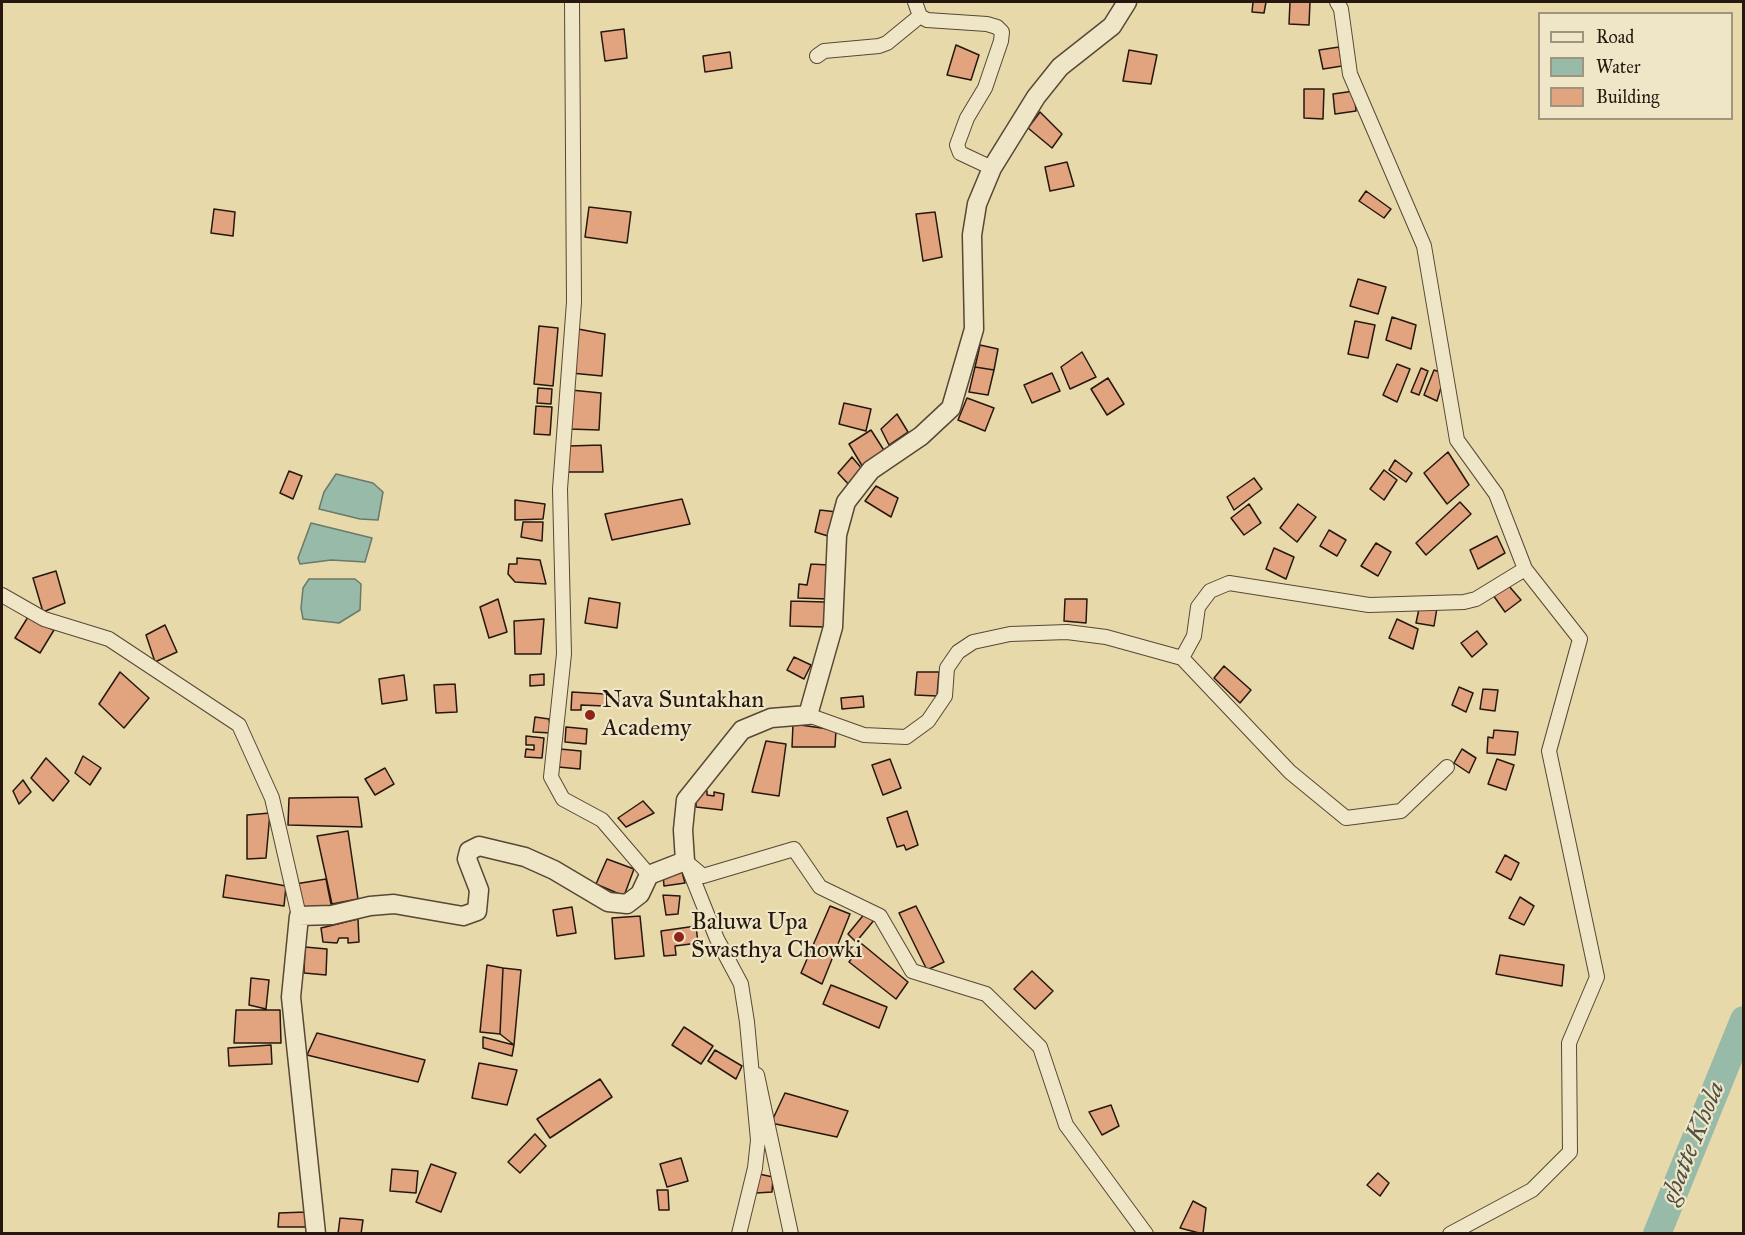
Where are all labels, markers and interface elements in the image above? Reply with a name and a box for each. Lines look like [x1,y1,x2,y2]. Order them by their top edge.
legend [1538,12,1733,120]
text: Road [1596,26,1634,48]
text: Water [1596,56,1640,78]
text: Building [1596,86,1659,108]
place label: Nava Suntakhan Academy [602,687,764,743]
marker: Nava Suntakhan Academy [583,708,597,722]
place label: Baluwa Upa Swasthya Chowki [691,909,862,965]
marker: Baluwa Upa Swasthya Chowki [672,930,686,944]
water label: ghatte Khola [1655,1077,1733,1209]

